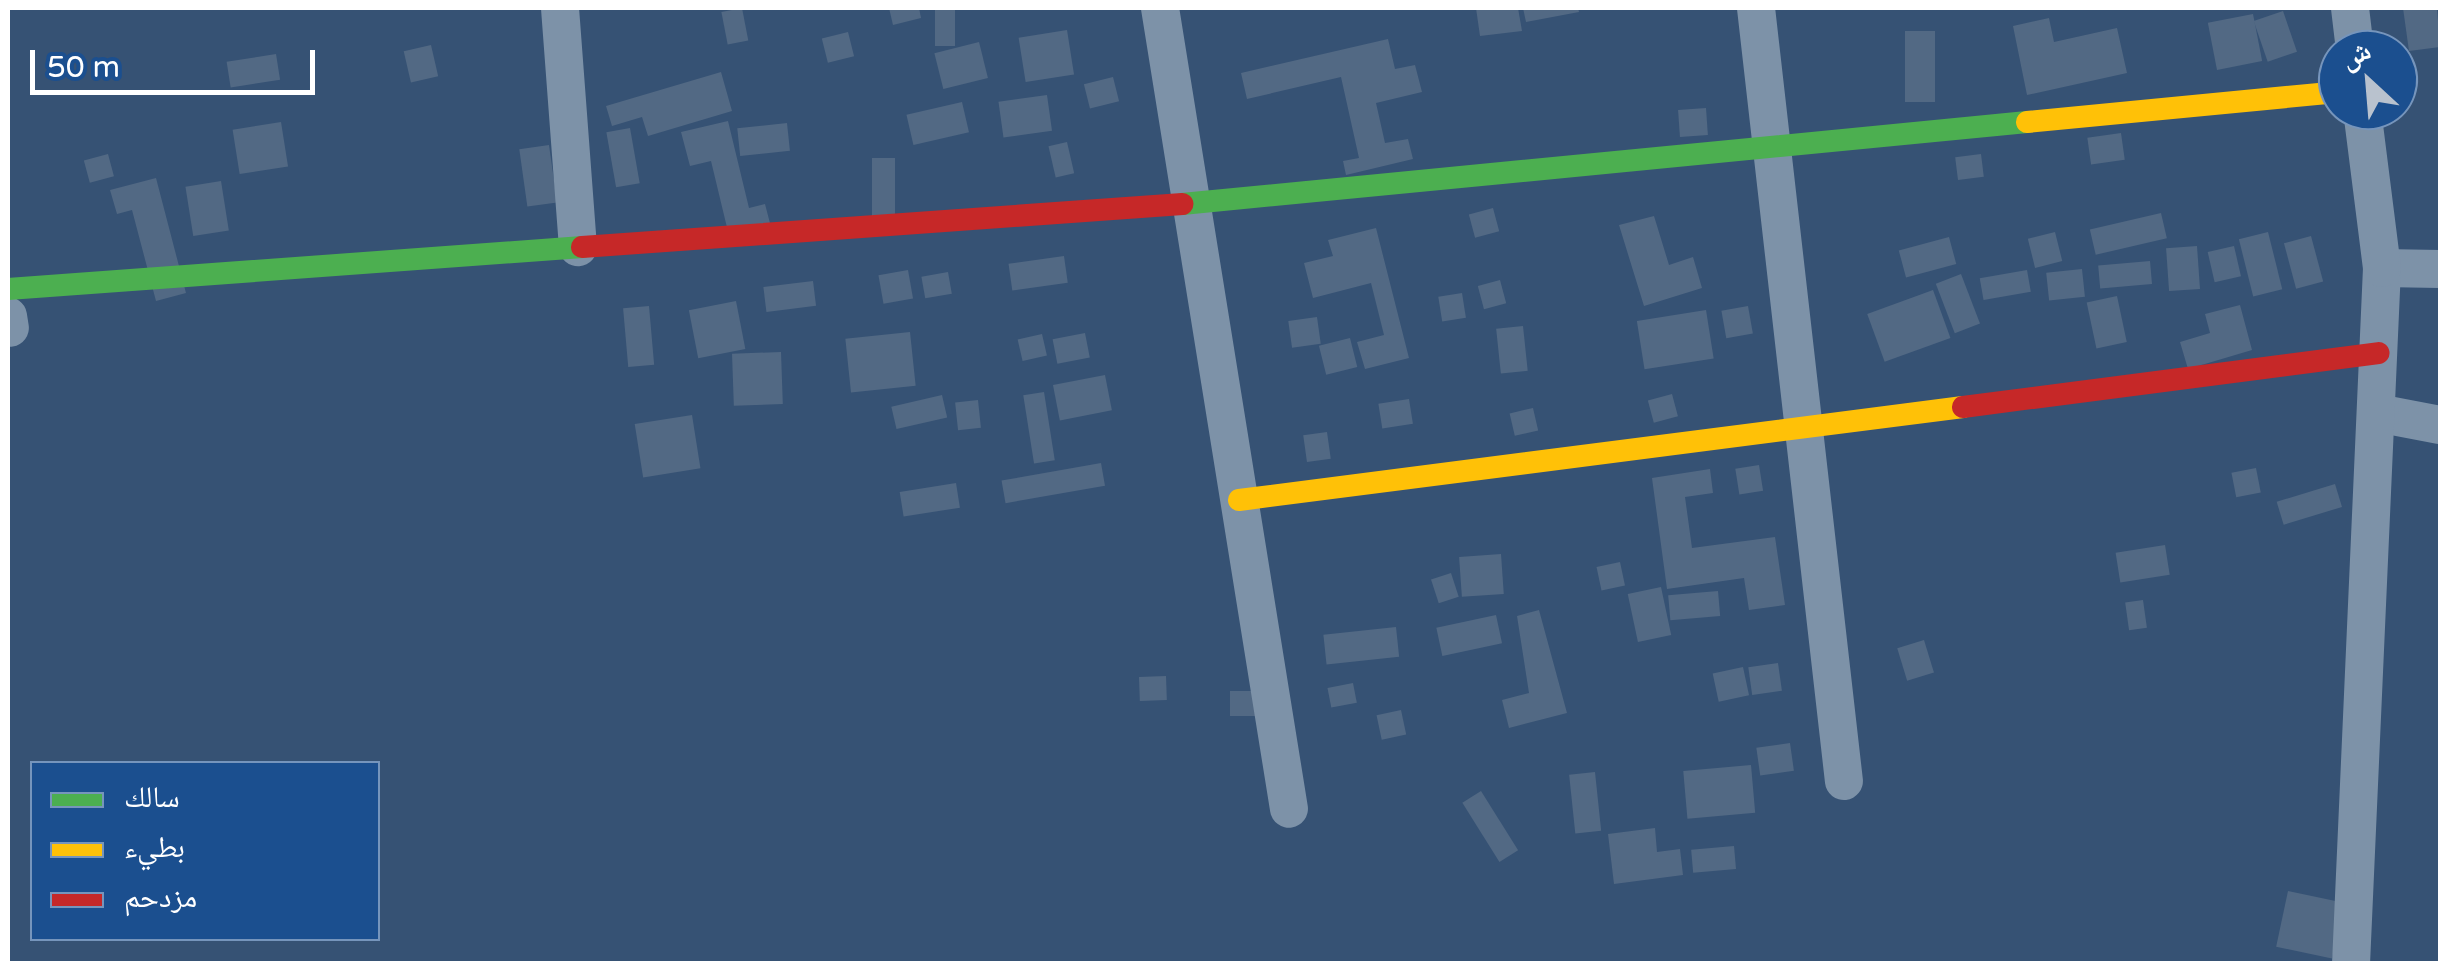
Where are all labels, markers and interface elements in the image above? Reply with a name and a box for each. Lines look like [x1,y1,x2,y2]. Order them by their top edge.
scale bar [35,30,320,92]
north arrow [2318,30,2418,130]
text: ش [2335,33,2377,77]
text: 50 m [47,49,120,86]
legend [30,761,380,941]
text: سالك [124,779,180,816]
text: بطيء [124,829,185,866]
text: مزدحم [124,879,197,916]

